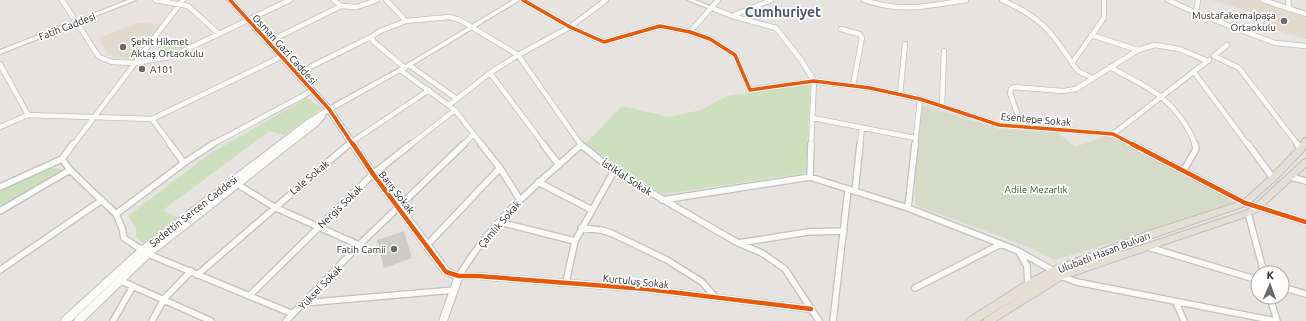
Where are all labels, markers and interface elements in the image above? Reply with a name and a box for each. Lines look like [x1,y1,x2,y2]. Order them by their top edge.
district label: Cumhuriyet [745,4,821,20]
place label: Mustafakemalpaşa Ortaokulu [1192,10,1276,33]
street label: Fatih Caddesi [37,11,97,42]
street label: Osman Gazi Caddesi [250,12,319,87]
marker: Mustafakemalpaşa Ortaokulu [1279,16,1289,26]
place label: Şehit Hikmet Aktaş Ortaokulu [131,36,204,59]
marker: Şehit Hikmet Aktaş Ortaokulu [118,42,128,52]
marker: A101 [137,64,147,74]
place label: A101 [150,64,173,75]
street label: Esentepe Sokak [1000,111,1072,128]
street label: İstiklal Sokak [600,157,654,198]
street label: Lale Sokak [288,158,331,197]
street label: Barış Sokak [377,169,417,216]
street label: Sadettin Sercen Caddesi [147,174,239,249]
street label: Nergis Sokak [316,182,365,230]
park label: Adile Mezarlık [1004,184,1068,195]
street label: Çamlık Sokak [476,199,523,250]
street label: Ulubatlı Hasan Bulvarı [1056,230,1152,275]
place label: Fatih Camii [337,244,386,255]
marker: Fatih Camii [389,244,399,254]
street label: Yüksel Sokak [296,263,344,312]
north arrow [1250,265,1290,305]
text: K [1266,269,1275,281]
street label: Kurtuluş Sokak [602,273,670,290]

